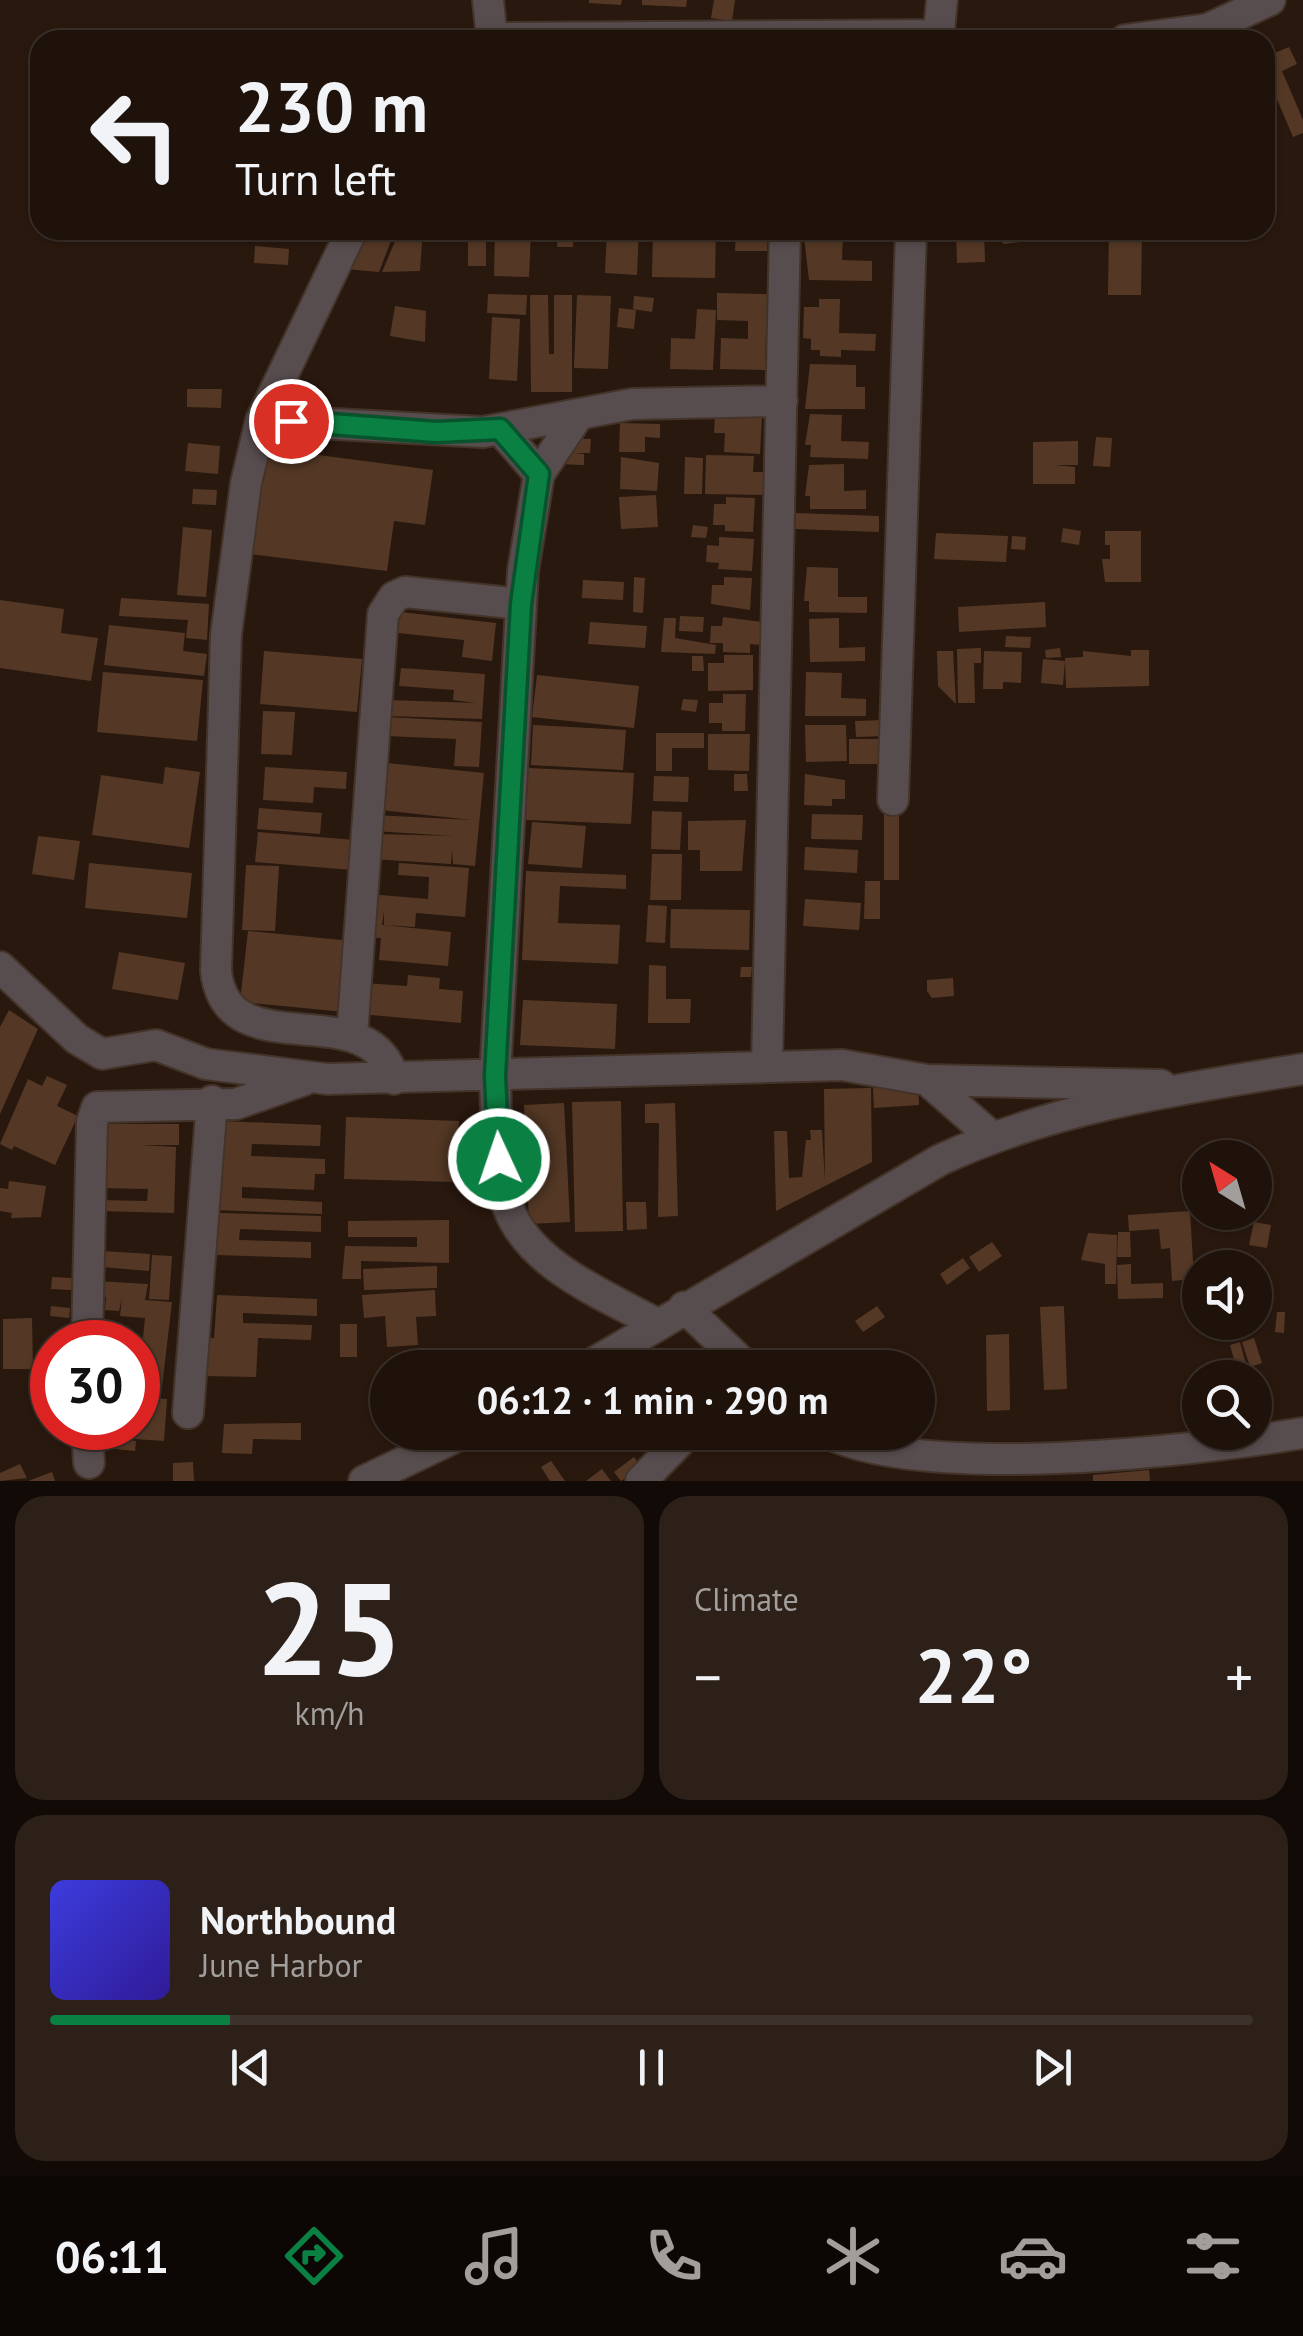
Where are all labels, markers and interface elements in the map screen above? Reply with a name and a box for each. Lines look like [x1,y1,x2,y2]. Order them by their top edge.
text: 230 m [235,61,428,151]
icon: left [70,70,200,200]
text: Turn left [235,149,396,207]
pin [249,379,334,464]
icon: arrive [264,394,319,449]
position arrow [447,1107,551,1211]
north arrow [1182,1140,1272,1230]
map controls [1182,1140,1272,1450]
button: sound [1182,1250,1272,1340]
speed limit sign: 30 [30,1320,160,1450]
button: search [1182,1360,1272,1450]
text: 06:12 · 1 min · 290 m [477,1375,828,1424]
text: 25 [256,1543,403,1711]
text: Climate [694,1578,799,1620]
text: 22° [915,1627,1032,1724]
text: − [694,1641,722,1712]
text: + [1225,1641,1253,1712]
text: km/h [294,1692,365,1734]
text: Northbound [200,1895,396,1944]
text: June Harbor [200,1944,362,1986]
icon: previous [223,2040,278,2095]
icon: pause [624,2040,679,2095]
icon: next [1025,2040,1080,2095]
icon: directions [279,2221,349,2291]
icon: music [459,2221,529,2291]
icon: phone [639,2221,709,2291]
icon: climate [818,2221,888,2291]
icon: car [998,2221,1068,2291]
icon: filters [1178,2221,1248,2291]
text: 06:11 [55,2227,169,2285]

